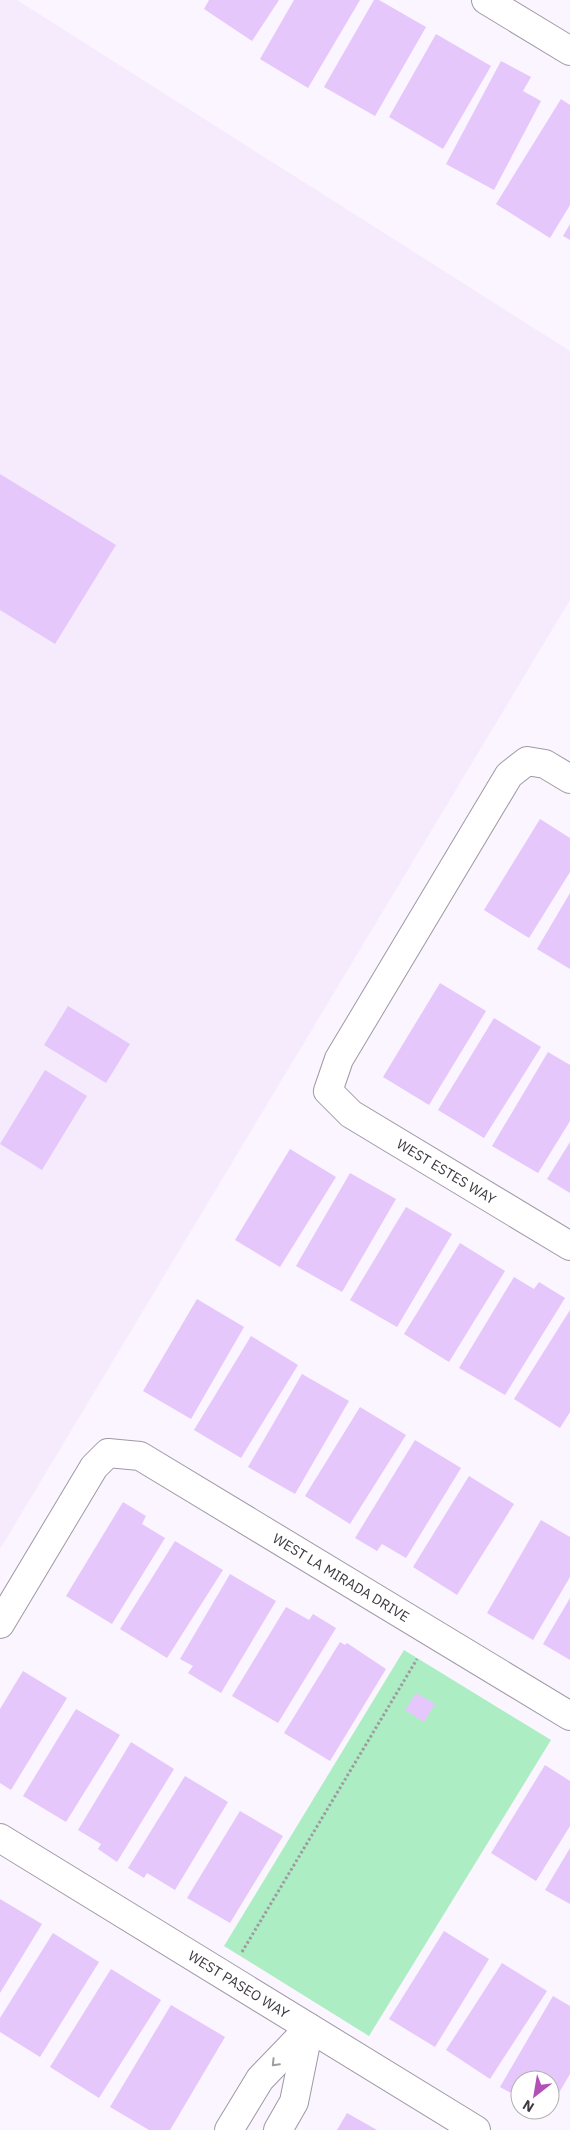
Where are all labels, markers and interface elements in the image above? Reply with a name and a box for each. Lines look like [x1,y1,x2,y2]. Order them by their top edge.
street label: WEST ESTES WAY [394,1135,500,1209]
street label: WEST LA MIRADA DRIVE [269,1529,413,1626]
street label: WEST PASEO WAY [185,1947,293,2023]
one-way arrow [272,2057,281,2066]
north arrow [510,2070,560,2120]
text: N [519,2096,537,2116]

